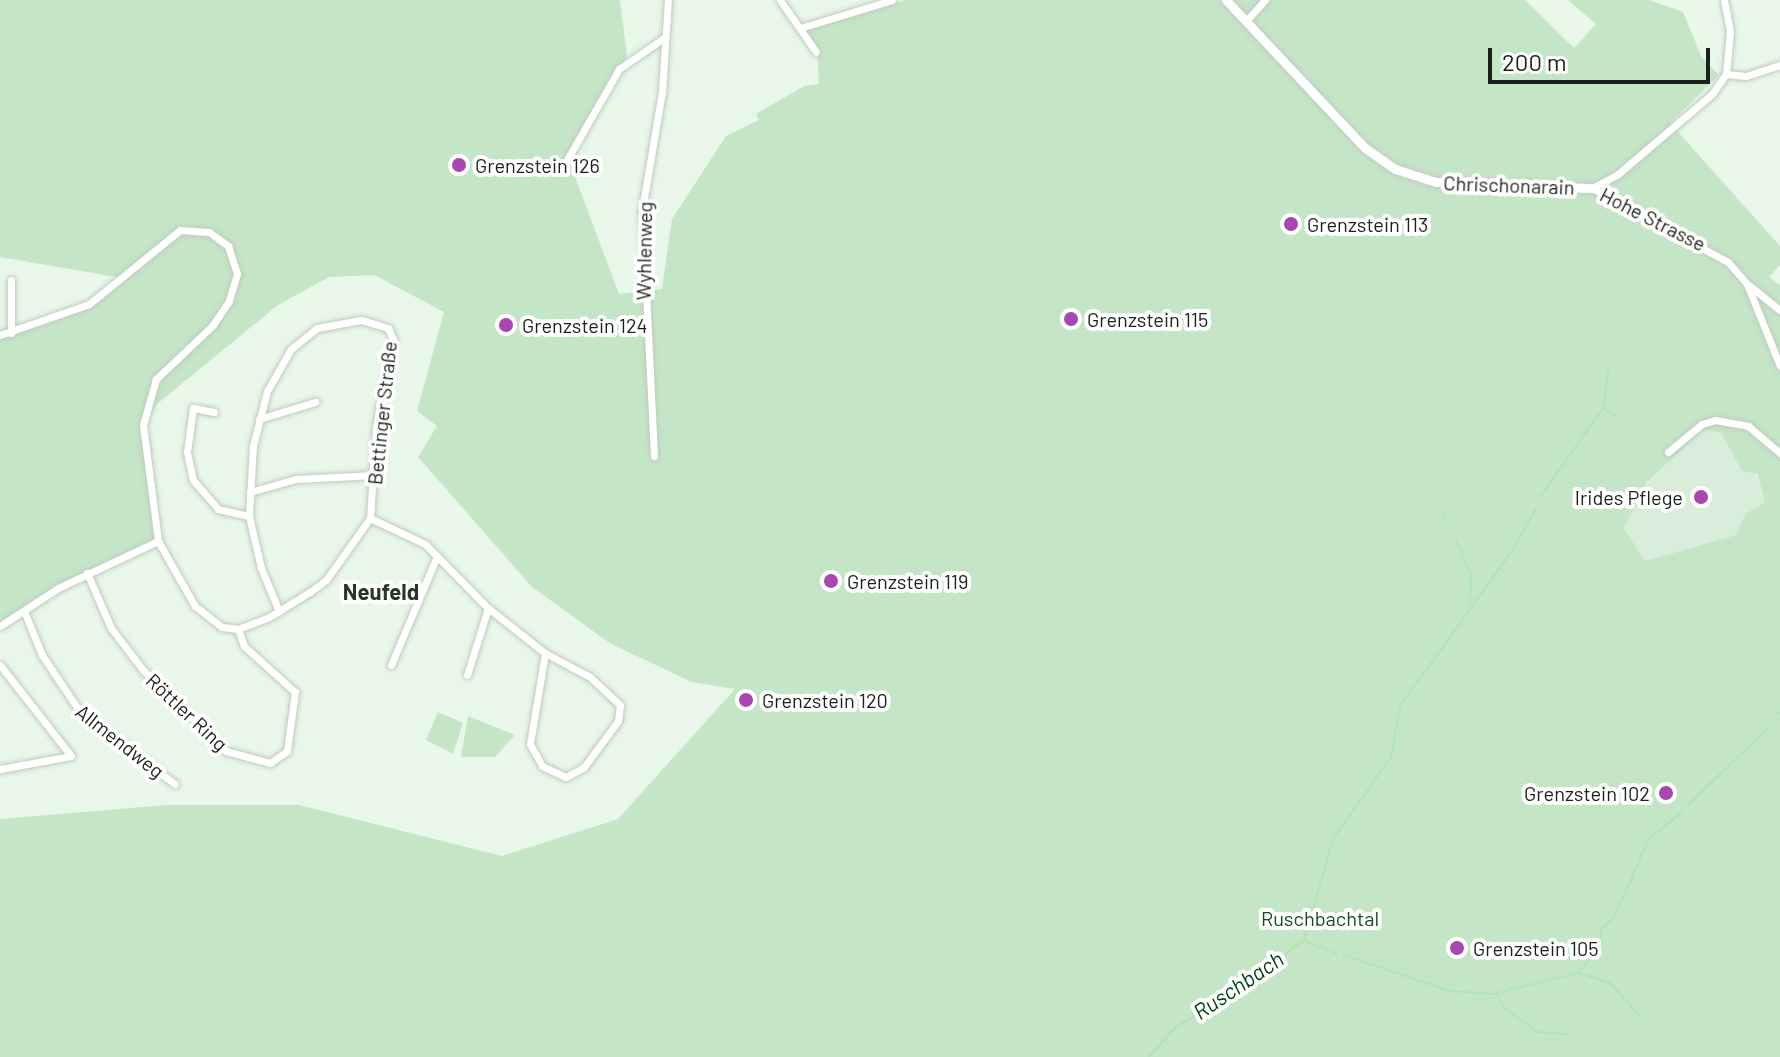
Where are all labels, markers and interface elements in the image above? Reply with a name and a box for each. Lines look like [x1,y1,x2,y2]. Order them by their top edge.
scale bar [1492,32,1714,82]
text: 200 m [1502,47,1567,76]
place label: Grenzstein 126 [475,153,600,177]
marker: Grenzstein 126 [450,156,468,174]
street label: Chrischonarain [1443,171,1575,199]
street label: Hohe Strasse [1596,182,1710,256]
street label: Wyhlenweg [631,201,657,301]
place label: Grenzstein 113 [1307,212,1428,236]
marker: Grenzstein 113 [1282,215,1300,233]
place label: Grenzstein 115 [1087,307,1208,331]
marker: Grenzstein 115 [1062,310,1080,328]
place label: Grenzstein 124 [522,313,648,337]
marker: Grenzstein 124 [497,316,515,334]
street label: Bettinger Straße [363,340,401,486]
place label: Irides Pflege [1575,485,1683,509]
marker: Irides Pflege [1690,486,1712,508]
place label: Grenzstein 119 [847,569,968,593]
marker: Grenzstein 119 [822,572,840,590]
district label: Neufeld [343,579,419,605]
street label: Röttler Ring [141,668,233,756]
place label: Grenzstein 120 [762,688,888,712]
marker: Grenzstein 120 [737,691,755,709]
street label: Allmendweg [71,699,169,783]
place label: Grenzstein 102 [1524,781,1650,805]
marker: Grenzstein 102 [1657,784,1675,802]
park label: Ruschbachtal [1261,906,1379,930]
place label: Grenzstein 105 [1473,936,1598,960]
marker: Grenzstein 105 [1448,939,1466,957]
water label: Ruschbach [1188,945,1288,1025]

